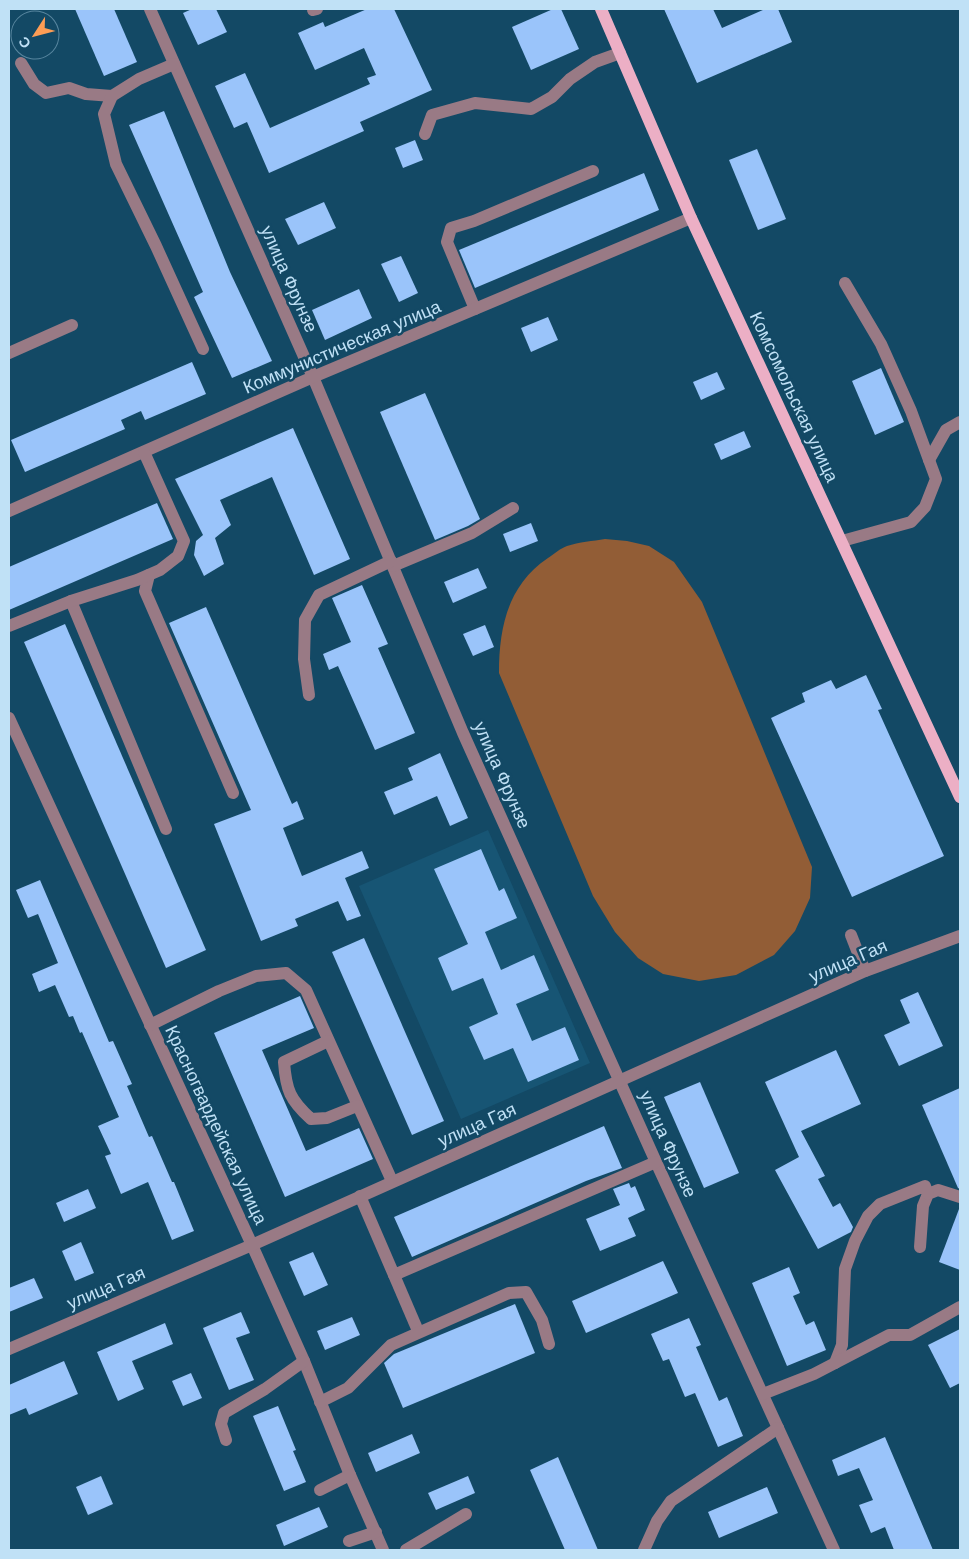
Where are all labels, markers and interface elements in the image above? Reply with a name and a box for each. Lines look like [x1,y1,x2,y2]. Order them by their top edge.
north arrow [10,10,60,60]
text: С [15,34,34,51]
street label: улица Фрунзе [256,222,322,336]
street label: Коммунистическая улица [240,296,445,398]
street label: Комсомольская улица [746,309,843,486]
street label: улица Фрунзе [469,718,535,832]
street label: улица Гая [806,936,890,986]
street label: Красногвардейская улица [161,1022,271,1228]
street label: улица Фрунзе [635,1087,701,1201]
street label: улица Гая [435,1099,519,1151]
street label: улица Гая [64,1263,148,1313]

